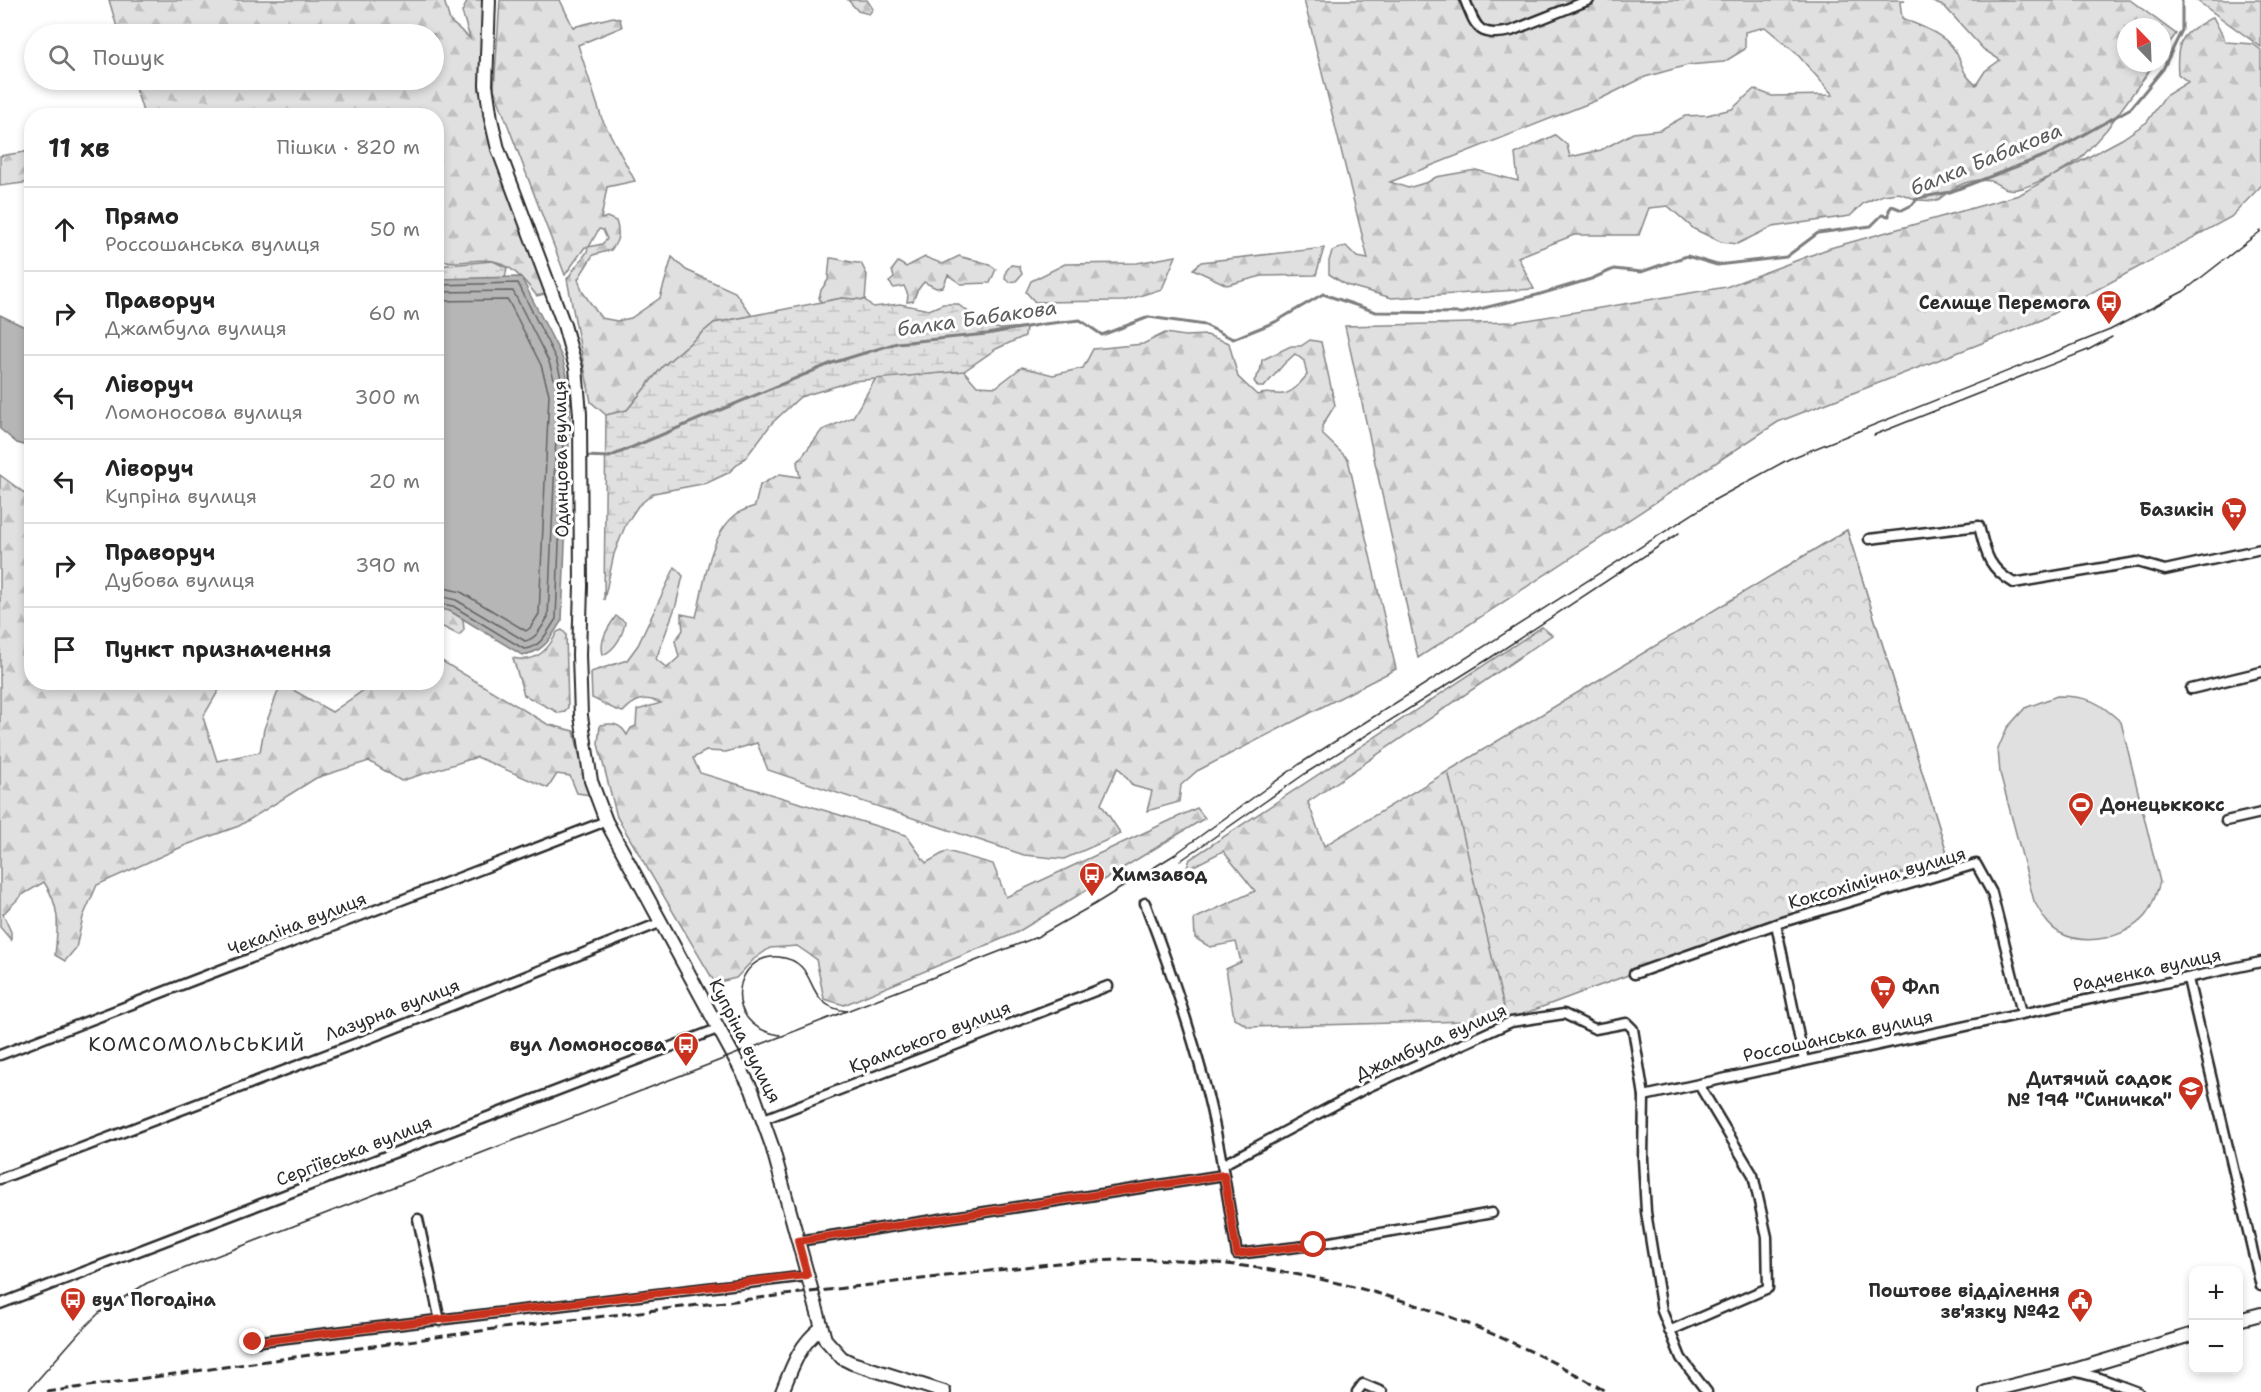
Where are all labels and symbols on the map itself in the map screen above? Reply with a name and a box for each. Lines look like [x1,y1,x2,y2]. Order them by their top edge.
north arrow [2117,18,2171,72]
water label: балка Бабакова [1906,117,2066,201]
bus stop icon: Селище Перемога [2094,288,2124,326]
place label: Селище Перемога [1919,291,2091,315]
water label: балка Бабакова [895,294,1059,342]
street label: Одинцова вулиця [548,380,574,538]
supermarket icon: Базикін [2219,495,2249,533]
place label: Базикін [2140,498,2214,522]
sports icon: Донецьккокс [2066,790,2096,828]
place label: Донецьккокс [2100,793,2225,817]
street label: Коксохімічна вулиця [1785,841,1969,915]
bus stop icon: Химзавод [1077,860,1107,898]
place label: Химзавод [1112,863,1208,887]
street label: Чекаліна вулиця [224,886,370,962]
street label: Радченка вулиця [2071,943,2223,997]
street label: Лазурна вулиця [321,973,463,1047]
supermarket icon: Флп [1868,973,1898,1011]
street label: Купріна вулиця [703,975,787,1107]
place label: Флп [1902,976,1940,1000]
street label: Крамського вулиця [846,995,1014,1079]
street label: Джамбула вулиця [1351,998,1511,1086]
street label: Россошанська вулиця [1741,1004,1935,1068]
bus stop icon: вул Ломоносова [671,1030,701,1068]
district label: КОМСОМОЛЬСЬКИЙ [88,1031,306,1057]
place label: вул Ломоносова [510,1033,667,1057]
place label: Дитячий садок № 194 "Синичка" [2007,1067,2172,1112]
school or university icon: Дитячий садок № 194 "Синичка" [2176,1074,2206,1112]
street label: Сергіївська вулиця [273,1110,435,1192]
route start [1300,1231,1326,1257]
place label: Поштове відділення зв'язку №42 [1869,1279,2060,1324]
bus stop icon: вул Погодіна [58,1285,88,1323]
public building icon: Поштове відділення зв'язку №42 [2065,1286,2095,1324]
place label: вул Погодіна [92,1288,217,1312]
route end [239,1328,265,1354]

